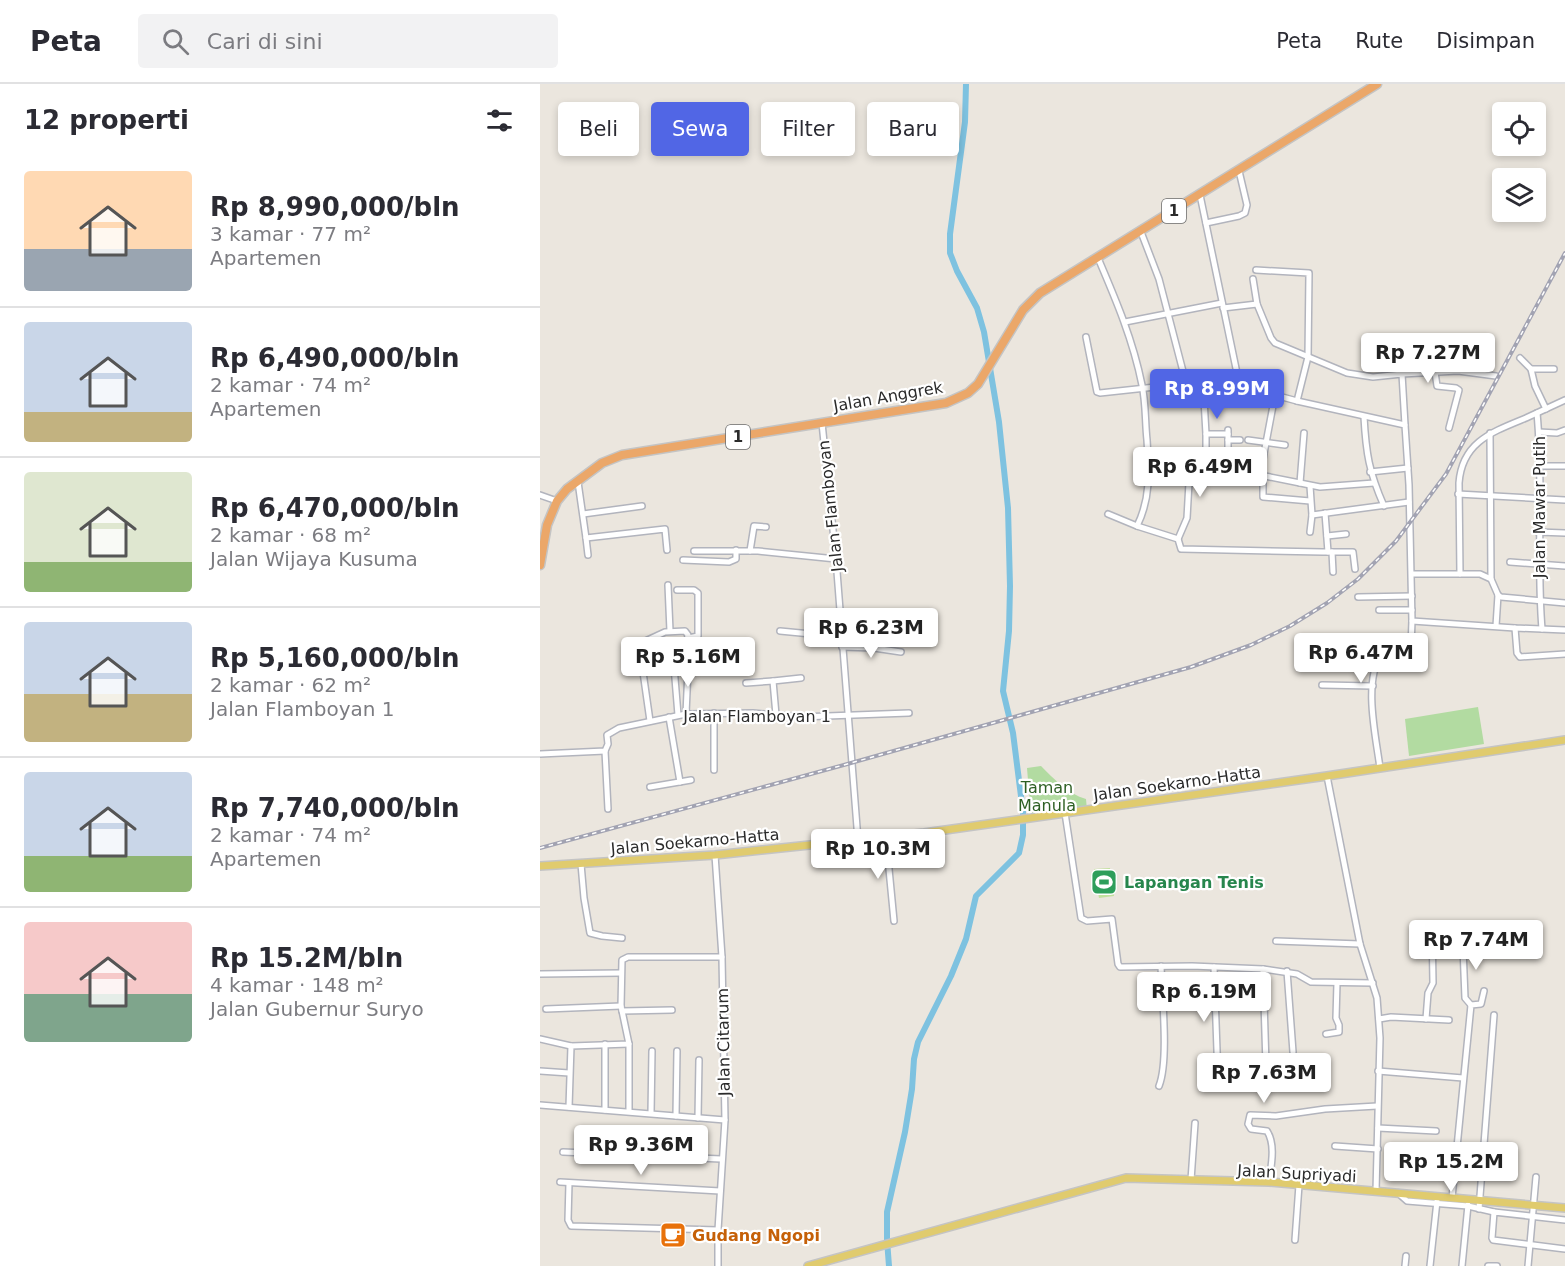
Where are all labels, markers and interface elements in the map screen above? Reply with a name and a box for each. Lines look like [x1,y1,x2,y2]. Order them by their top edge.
search box [138,14,558,68]
text: Peta [30,25,102,58]
icon: search [159,25,192,58]
text: Cari di sini [207,29,323,54]
text: Peta [1276,29,1322,53]
text: Rute [1355,29,1403,53]
text: Disimpan [1436,29,1535,53]
chip: Beli [558,102,639,156]
chip: Sewa [651,102,749,156]
chip: Filter [761,102,855,156]
chip: Baru [867,102,959,156]
map controls [1492,102,1546,222]
button: locate [1492,102,1546,156]
icon: filters [483,104,516,137]
text: 12 properti [24,105,189,135]
button: layers [1492,168,1546,222]
text: Rp 8,990,000/bln [210,192,460,222]
icon: home [72,195,144,267]
road number: 1 [1162,199,1186,223]
text: 3 kamar · 77 m² [210,222,371,246]
text: Apartemen [210,246,321,270]
pin: Rp 7.27M [1366,333,1490,384]
text: Rp 7.27M [1375,340,1481,364]
text: Rp 6,490,000/bln [210,343,460,373]
icon: home [72,346,144,418]
pin: Rp 8.99M [1155,369,1279,420]
text: 2 kamar · 74 m² [210,373,371,397]
text: Rp 8.99M [1164,376,1270,400]
street label: Jalan Anggrek [831,377,945,416]
text: Apartemen [210,397,321,421]
road number: 1 [726,425,750,449]
street label: Jalan Mawar Putih [1530,436,1549,579]
street label: Jalan Flamboyan [814,439,847,574]
pin: Rp 6.49M [1138,447,1262,498]
text: Rp 6.49M [1147,454,1253,478]
text: Rp 6,470,000/bln [210,493,460,523]
icon: home [72,496,144,568]
text: 2 kamar · 68 m² [210,523,371,547]
text: Jalan Wijaya Kusuma [210,547,418,571]
pin: Rp 6.23M [809,608,933,659]
text: Rp 6.23M [818,615,924,639]
pin: Rp 6.47M [1299,633,1423,684]
pin: Rp 5.16M [626,637,750,688]
text: Rp 6.47M [1308,640,1414,664]
text: Rp 5,160,000/bln [210,643,460,673]
text: Rp 5.16M [635,644,741,668]
icon: home [72,646,144,718]
text: 2 kamar · 62 m² [210,673,371,697]
text: Jalan Flamboyan 1 [210,697,395,721]
street label: Jalan Flamboyan 1 [682,707,831,726]
street label: Jalan Soekarno-Hatta [1091,762,1262,805]
park label: Taman Manula [1018,778,1076,815]
text: Rp 7,740,000/bln [210,793,460,823]
icon: home [72,796,144,868]
text: 2 kamar · 74 m² [210,823,371,847]
street label: Jalan Soekarno-Hatta [609,825,780,858]
pin: Rp 10.3M [816,829,940,880]
text: Rp 10.3M [825,836,931,860]
text: Apartemen [210,847,321,871]
sports icon: Lapangan Tenis [1089,867,1119,897]
place label: Lapangan Tenis [1124,873,1264,892]
pin: Rp 7.74M [1414,920,1538,971]
text: Rp 7.74M [1423,927,1529,951]
text: Rp 15.2M/bln [210,943,403,973]
icon: home [72,946,144,1018]
pin: Rp 6.19M [1142,972,1266,1023]
text: 4 kamar · 148 m² [210,973,384,997]
text: Rp 6.19M [1151,979,1257,1003]
street label: Jalan Citarum [713,988,734,1097]
text: Jalan Gubernur Suryo [210,997,424,1021]
pin: Rp 7.63M [1202,1053,1326,1104]
text: Rp 7.63M [1211,1060,1317,1084]
pin: Rp 9.36M [579,1125,703,1176]
text: Rp 9.36M [588,1132,694,1156]
pin: Rp 15.2M [1389,1142,1513,1193]
text: Rp 15.2M [1398,1149,1504,1173]
street label: Jalan Supriyadi [1236,1161,1357,1186]
cafe icon: Gudang Ngopi [658,1220,688,1250]
place label: Gudang Ngopi [692,1226,820,1245]

